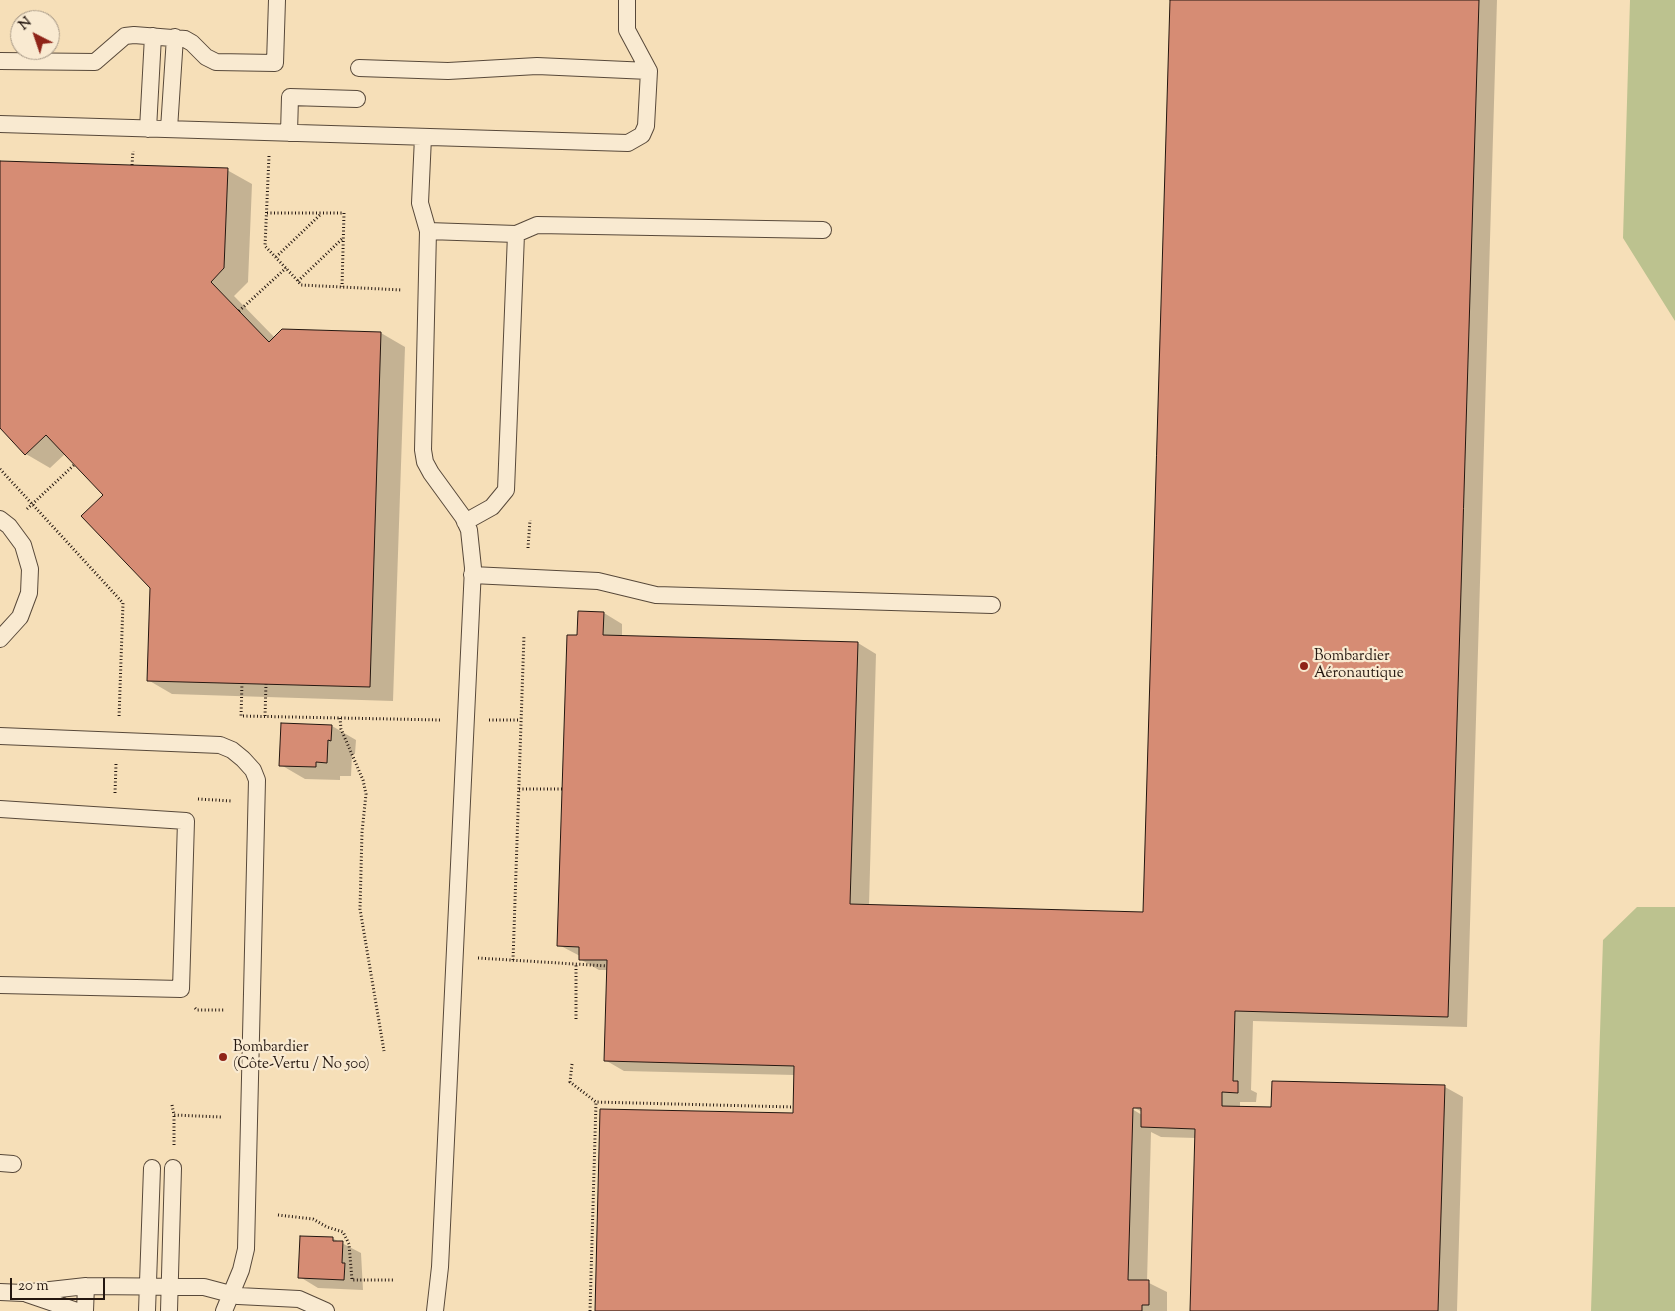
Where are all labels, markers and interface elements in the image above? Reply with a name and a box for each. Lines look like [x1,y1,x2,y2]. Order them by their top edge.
north arrow [10,10,60,60]
text: N [15,13,37,36]
place label: Bombardier Aéronautique [1314,648,1404,683]
marker: Bombardier Aéronautique [1298,660,1310,672]
place label: Bombardier (Côte-Vertu / No 500) [233,1039,370,1074]
marker: Bombardier (Côte-Vertu / No 500) [217,1051,229,1063]
scale bar [12,1268,108,1300]
text: 20 m [18,1276,49,1297]

